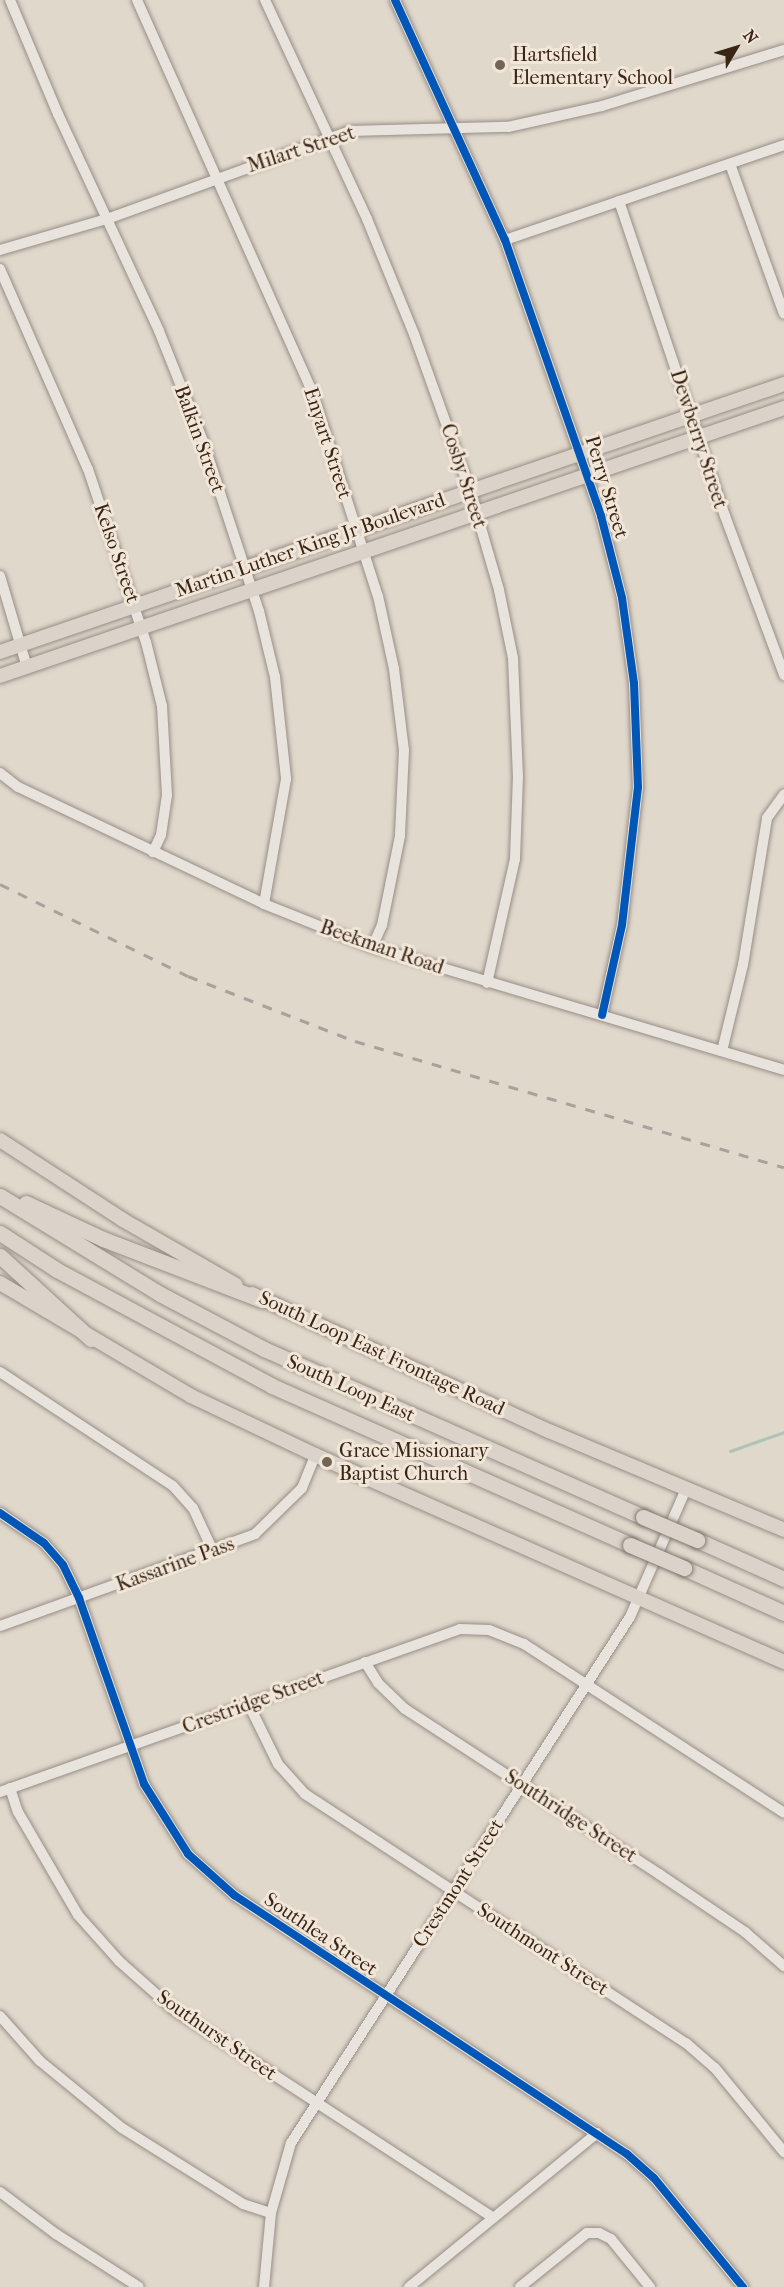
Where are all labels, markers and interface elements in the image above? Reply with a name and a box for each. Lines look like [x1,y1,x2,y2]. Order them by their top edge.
north arrow [706,18,766,78]
text: N [739,26,762,47]
place label: Hartsfield Elementary School [512,42,673,89]
marker: Hartsfield Elementary School [493,58,507,72]
street label: Milart Street [244,120,358,178]
street label: Dewberry Street [665,366,733,512]
street label: Balkin Street [169,382,231,496]
street label: Enyart Street [299,384,357,502]
street label: Cosby Street [436,421,492,531]
street label: Perry Street [580,433,634,541]
street label: Martin Luther King Jr Boulevard [172,487,448,603]
street label: Kelso Street [89,500,145,606]
street label: Beekman Road [317,915,447,979]
street label: South Loop East Frontage Road [255,1285,509,1421]
street label: South Loop East [283,1349,419,1427]
place label: Grace Missionary Baptist Church [339,1438,489,1485]
marker: Grace Missionary Baptist Church [320,1455,334,1469]
street label: Kassarine Pass [113,1532,237,1596]
street label: Crestridge Street [179,1665,327,1739]
street label: Southridge Street [500,1764,642,1868]
street label: Crestmont Street [408,1814,508,1952]
street label: Southlea Street [260,1887,382,1981]
street label: Southmont Street [473,1898,613,2000]
street label: Southurst Street [152,1985,282,2085]

